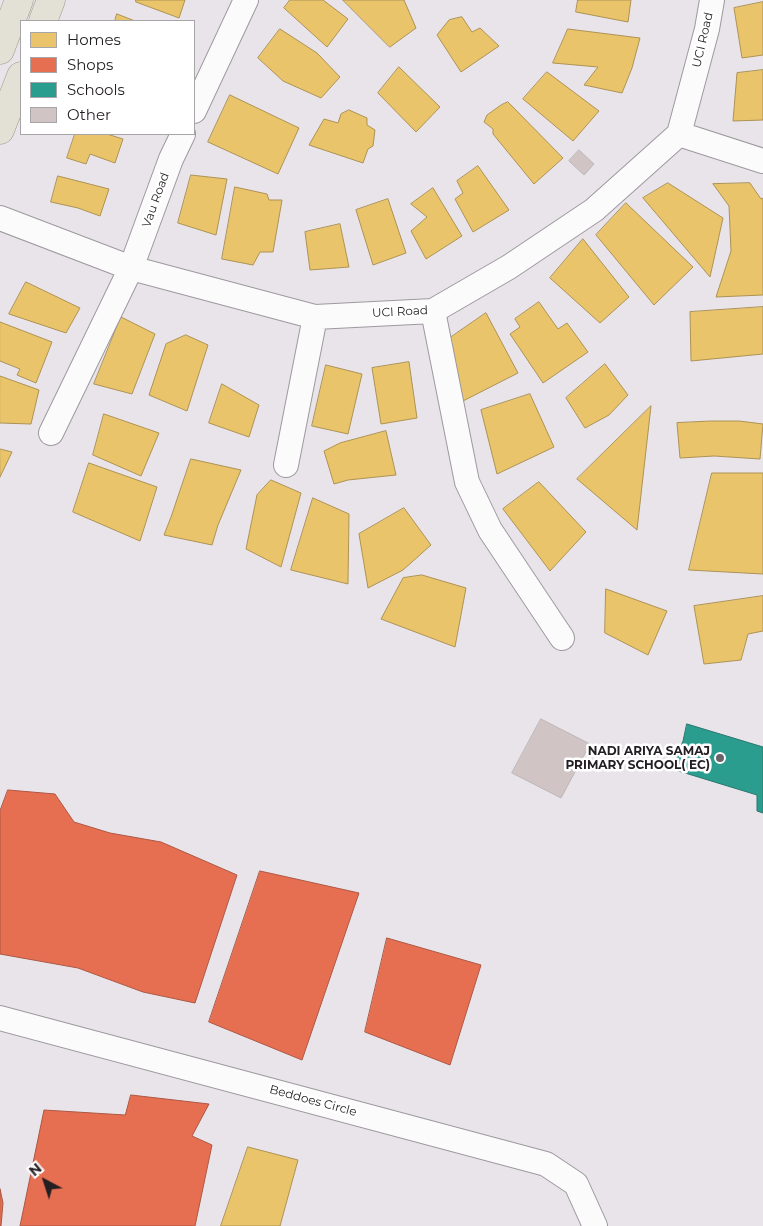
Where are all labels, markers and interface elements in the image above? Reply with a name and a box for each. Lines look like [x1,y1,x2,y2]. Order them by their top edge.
street label: UCI Road [690,11,716,69]
legend [20,20,195,135]
text: Homes [67,30,121,49]
text: Shops [67,55,113,74]
text: Schools [67,80,125,99]
text: Other [67,105,111,124]
street label: Vau Road [139,171,173,229]
street label: UCI Road [372,303,428,321]
place label: NADI ARIYA SAMAJ PRIMARY SCHOOL( EC) [565,744,710,772]
marker: NADI ARIYA SAMAJ PRIMARY SCHOOL( EC) [714,752,726,764]
street label: Beddoes Circle [268,1082,358,1120]
north arrow [20,1156,70,1206]
text: N [25,1159,45,1180]

